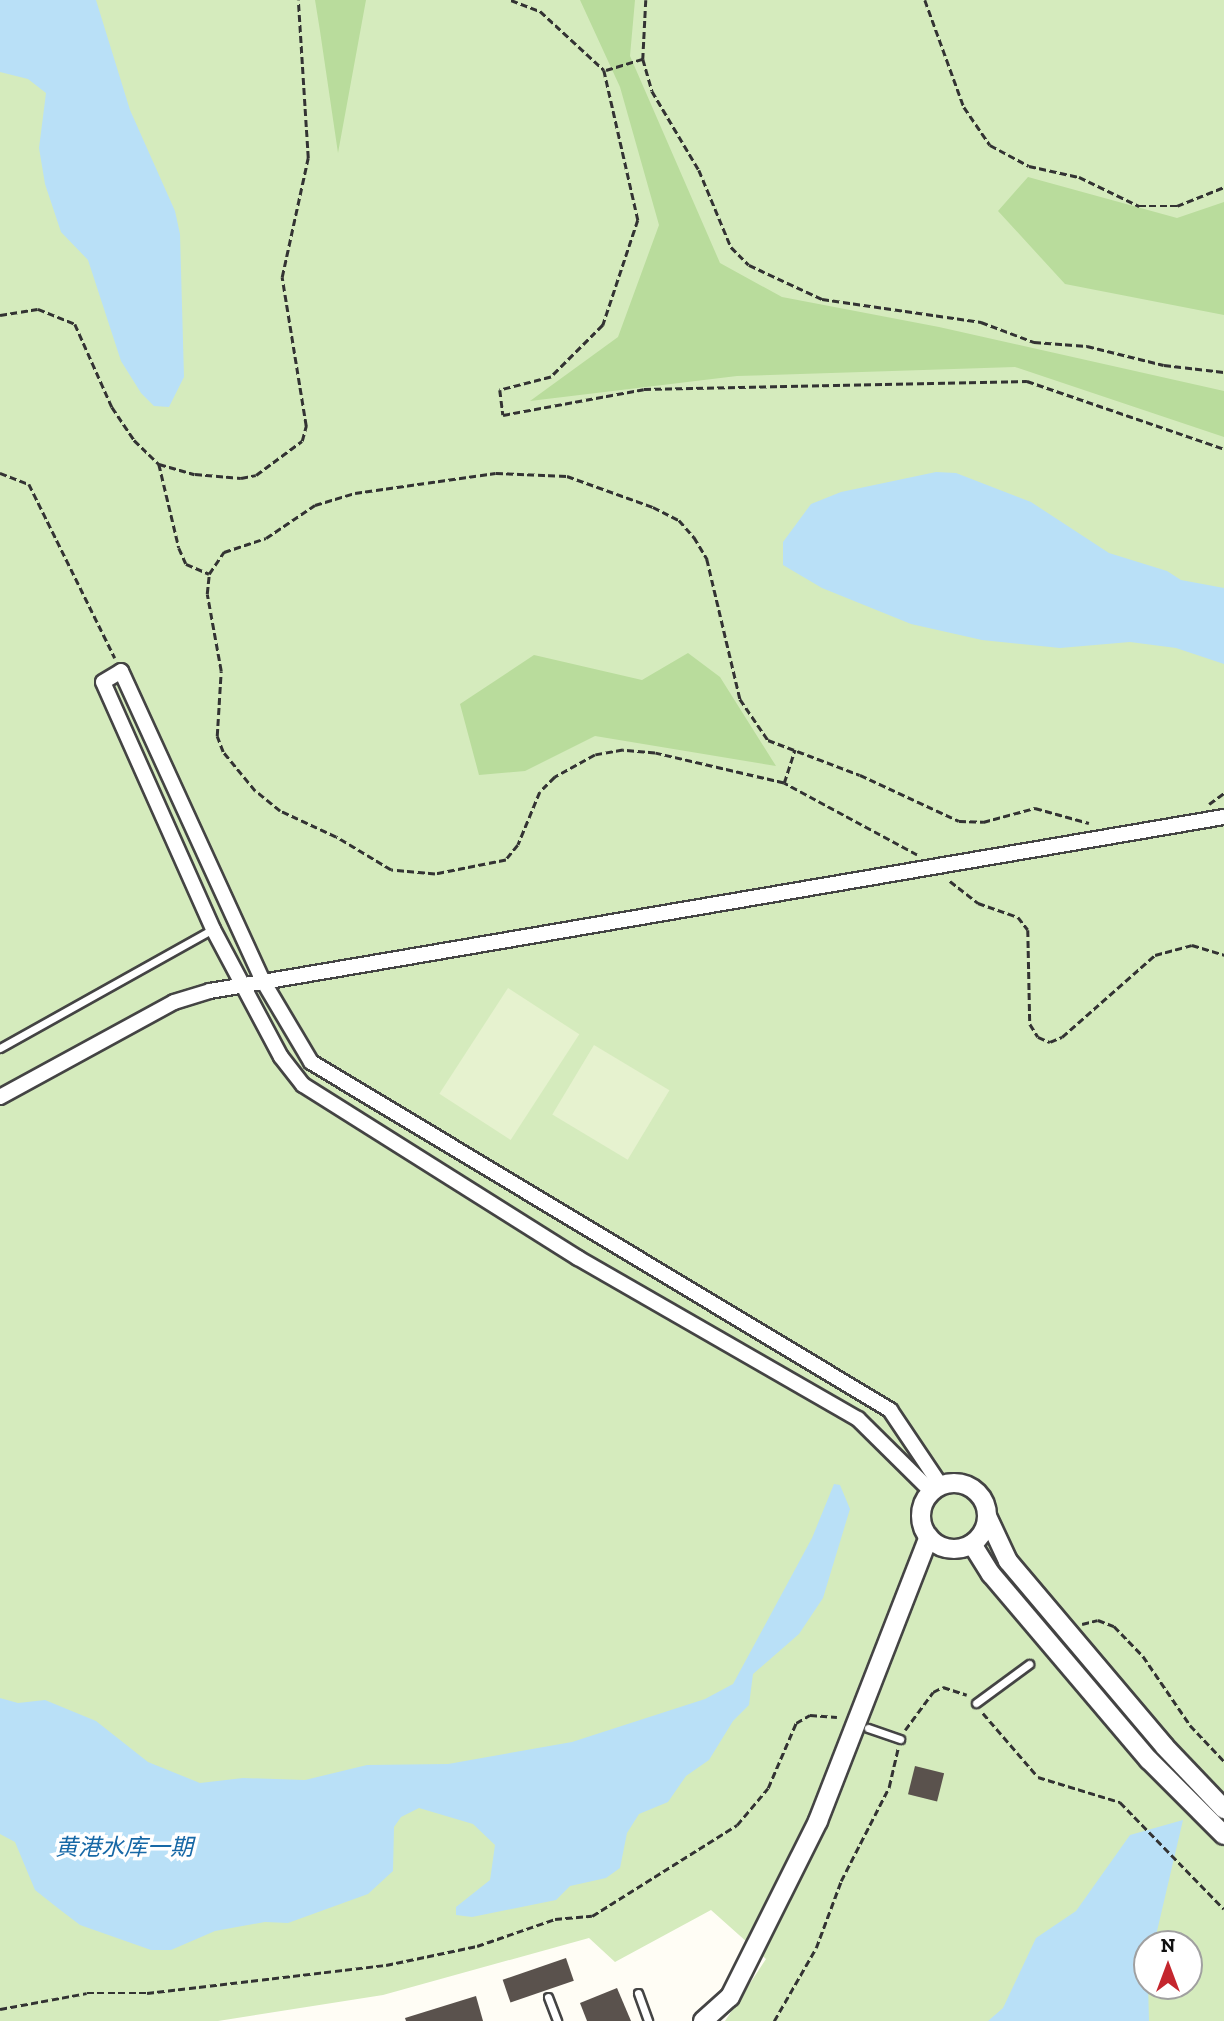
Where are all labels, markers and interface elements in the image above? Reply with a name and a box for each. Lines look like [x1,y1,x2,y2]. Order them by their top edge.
water label: 黄港水库一期 [55,1833,193,1861]
north arrow [1133,1930,1203,2000]
text: N [1161,1934,1175,1957]

